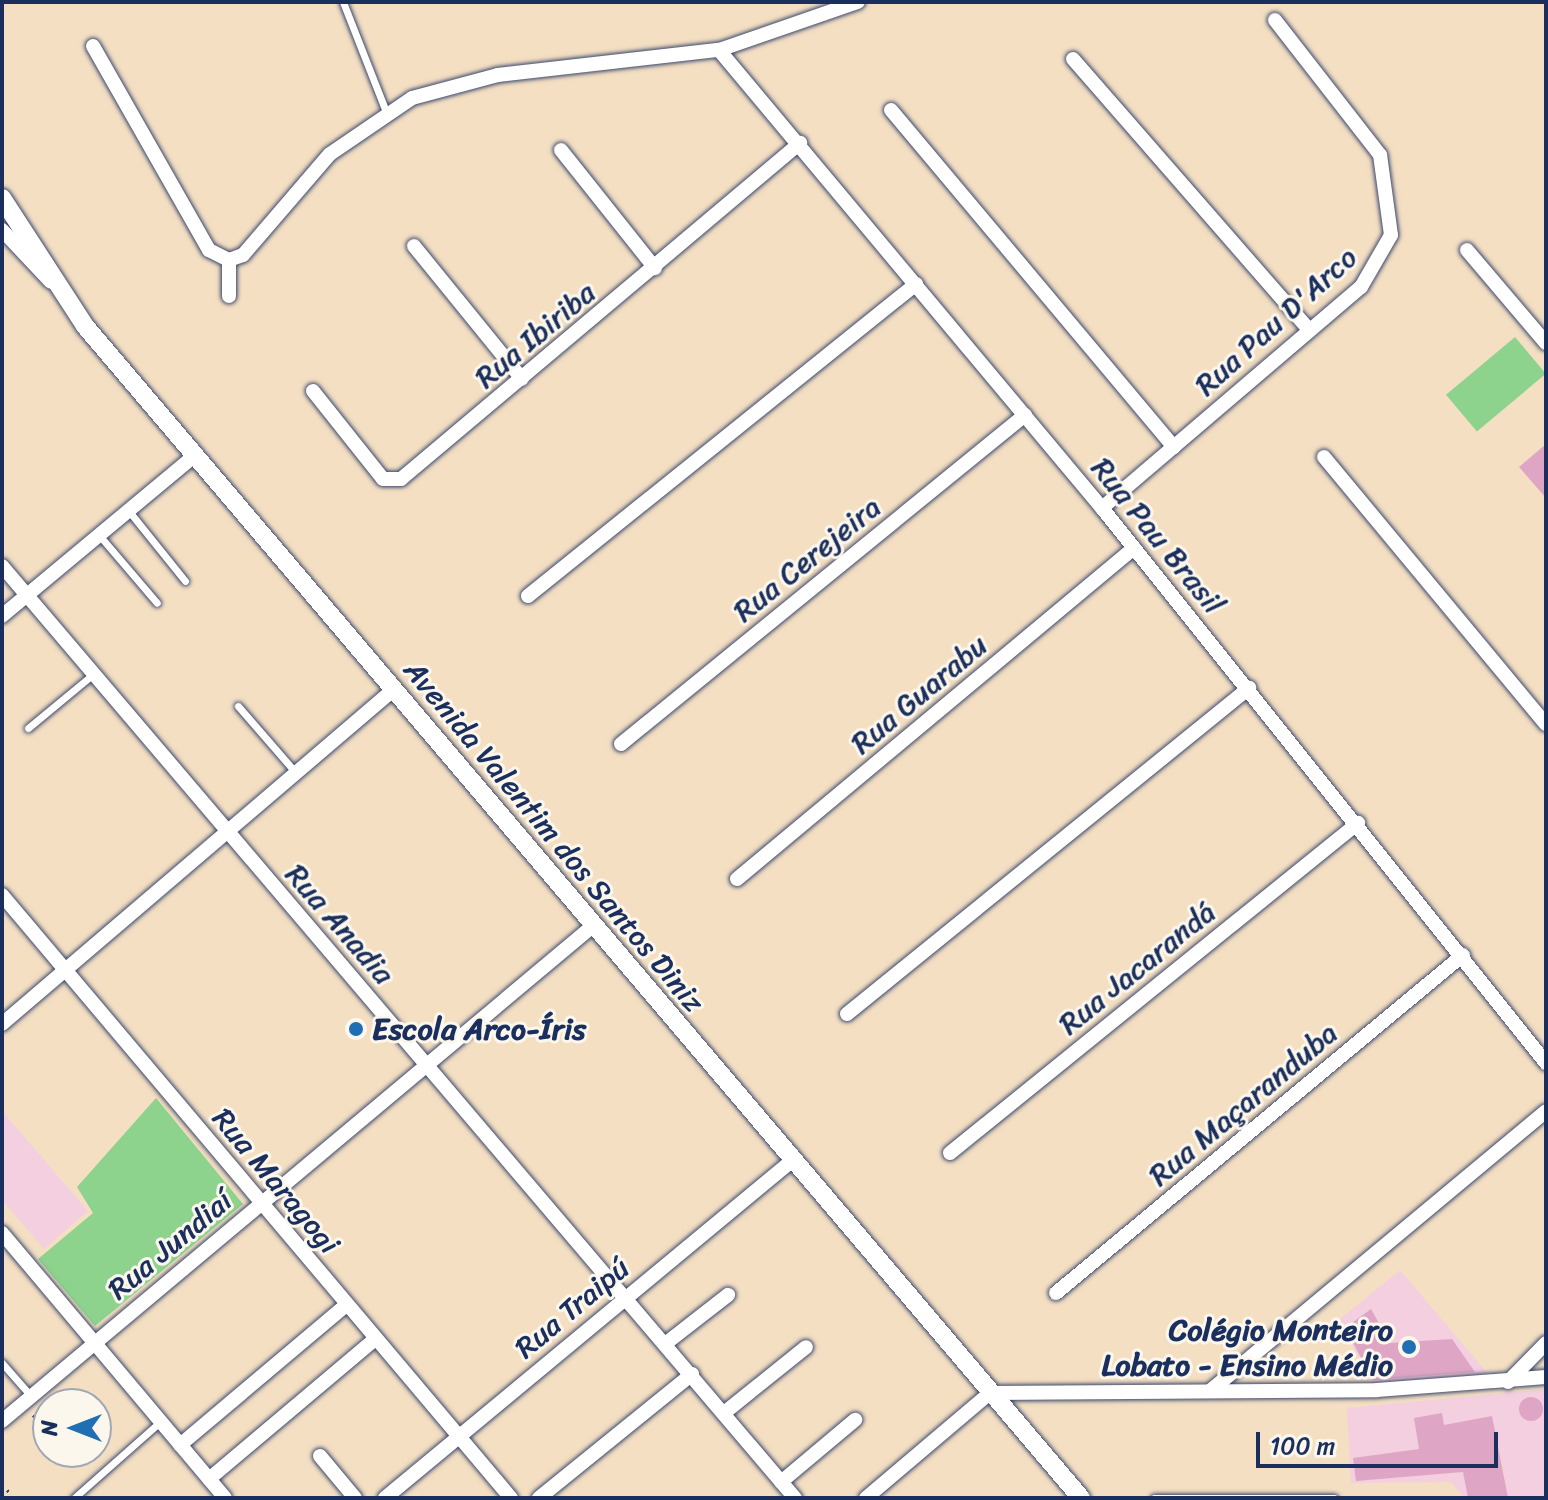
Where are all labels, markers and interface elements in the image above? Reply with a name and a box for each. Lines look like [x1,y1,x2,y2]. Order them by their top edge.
street label: Rua Pau D'Arco [1188,239,1364,403]
street label: Rua Ibiriba [468,274,602,396]
street label: Rua Pau Brasil [1084,450,1232,622]
street label: Rua Cerejeira [726,489,888,629]
street label: Rua Guarabu [844,627,994,761]
street label: Avenida Valentim dos Santos Diniz [395,652,713,1020]
street label: Rua Anadia [278,857,402,991]
street label: Rua Jacarandá [1052,894,1222,1042]
place label: Escola Arco-Íris [372,1011,586,1047]
street label: Rua Maçaranduba [1142,1015,1344,1193]
marker: Escola Arco-Íris [347,1020,365,1038]
street label: Rua Maragogi [205,1101,347,1261]
street label: Rua Jundiaí [101,1183,239,1307]
street label: Rua Traipú [507,1250,637,1366]
place label: Colégio Monteiro Lobato - Ensino Médio [1101,1312,1393,1382]
marker: Colégio Monteiro Lobato - Ensino Médio [1400,1338,1418,1356]
north arrow [32,1388,112,1468]
scale bar [1260,1416,1502,1466]
text: N [30,1420,69,1436]
text: 100 m [1270,1425,1335,1467]

